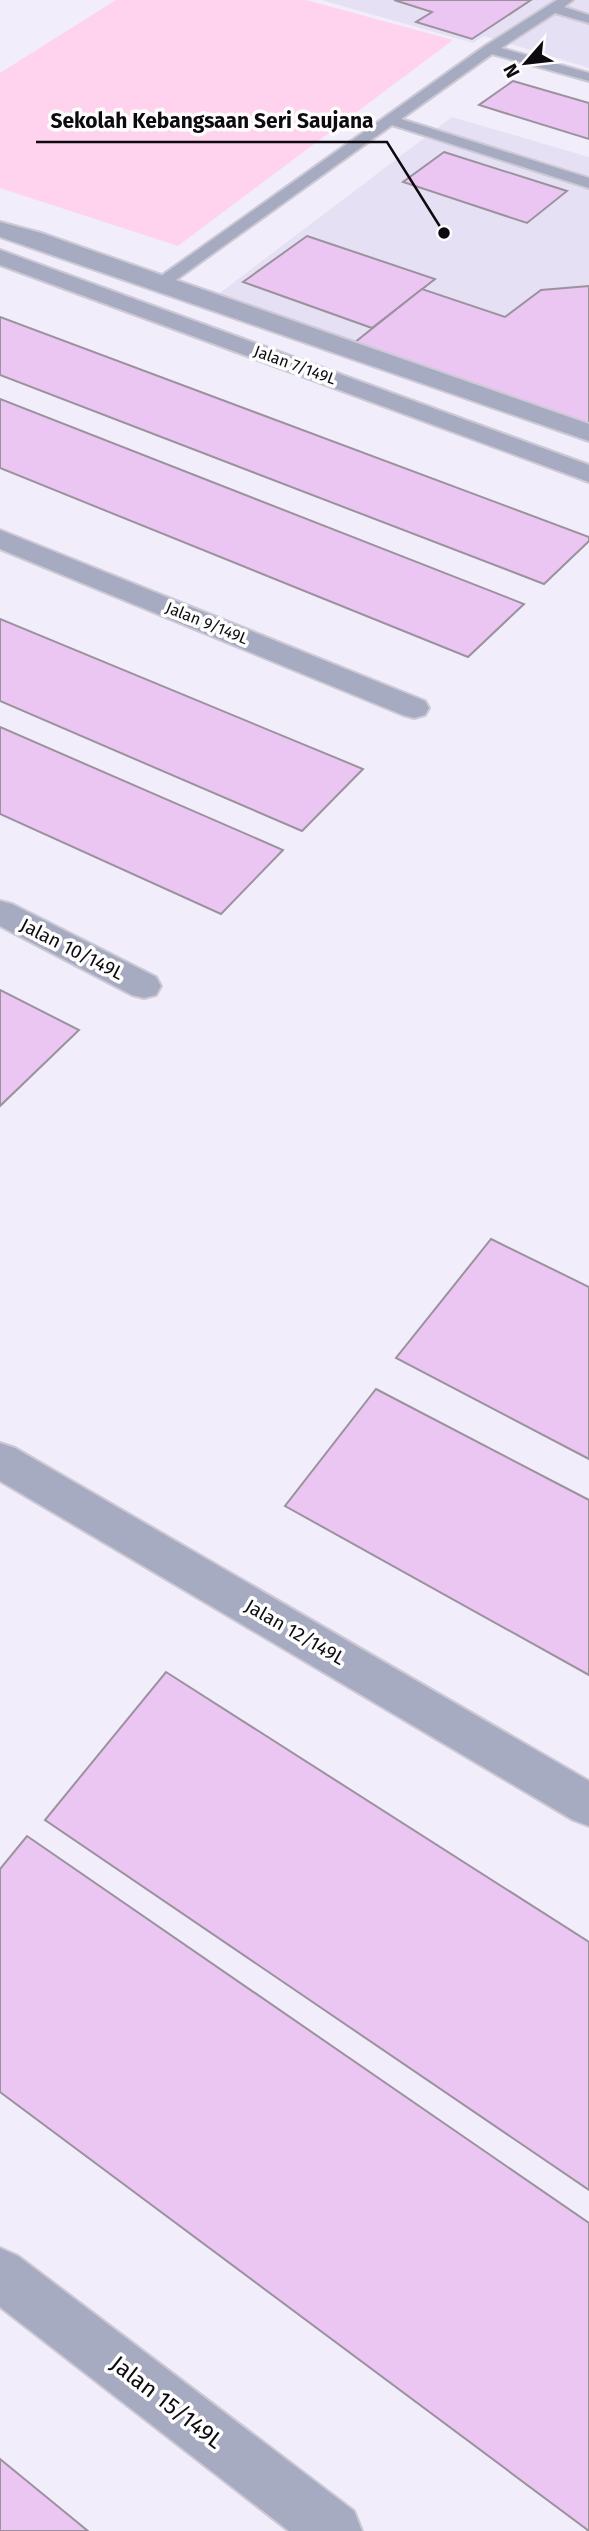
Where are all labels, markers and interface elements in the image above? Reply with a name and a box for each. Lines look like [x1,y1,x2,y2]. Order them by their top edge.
north arrow [491,28,561,98]
text: N [498,60,525,82]
callout: Sekolah Kebangsaan Seri Saujana [36,100,387,142]
text: Sekolah Kebangsaan Seri Saujana [50,108,374,134]
street label: Jalan 7/149L [251,341,339,389]
street label: Jalan 9/149L [163,598,251,648]
street label: Jalan 10/149L [16,913,128,985]
street label: Jalan 12/149L [241,1594,350,1670]
street label: Jalan 15/149L [105,2349,229,2455]

